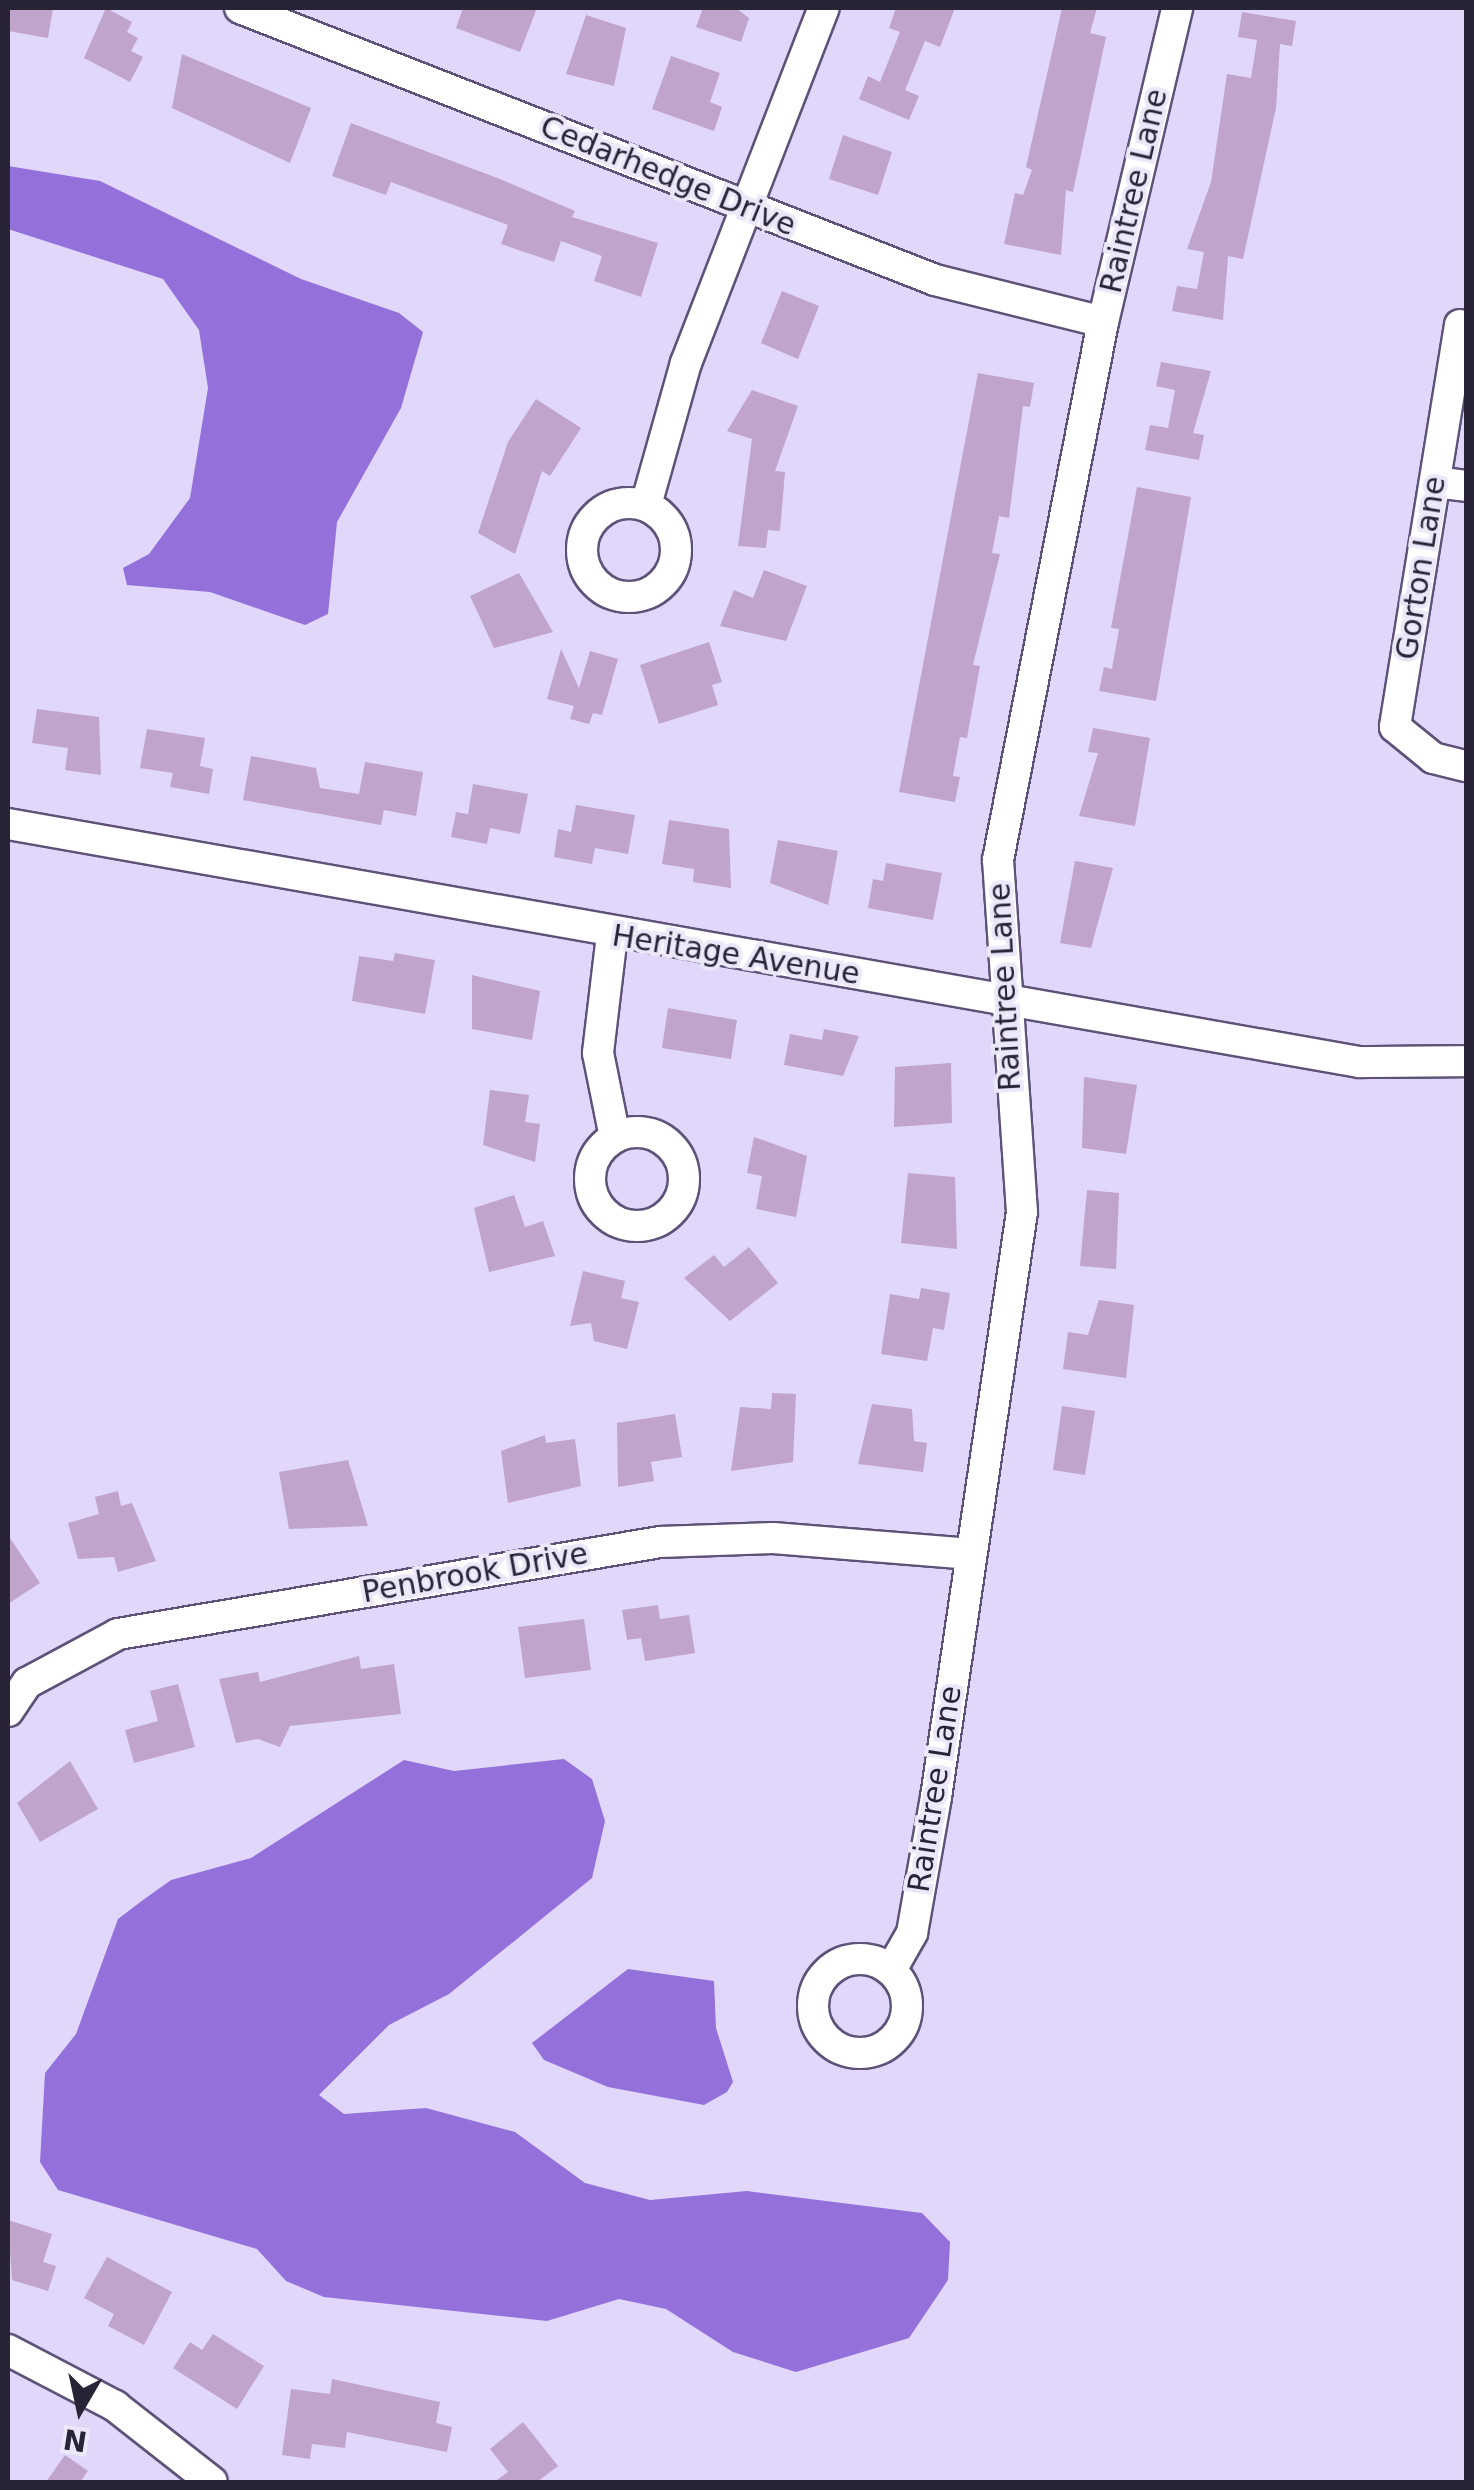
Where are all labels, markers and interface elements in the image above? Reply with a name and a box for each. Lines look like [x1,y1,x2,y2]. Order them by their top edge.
street label: Raintree Lane [1093,85,1175,297]
street label: Cedarhedge Drive [535,108,801,244]
street label: Gorton Lane [1389,474,1453,662]
street label: Raintree Lane [982,882,1028,1092]
street label: Heritage Avenue [610,918,862,992]
street label: Penbrook Drive [359,1535,591,1611]
street label: Raintree Lane [901,1683,969,1895]
north arrow [30,2360,130,2460]
text: N [61,2422,89,2458]

